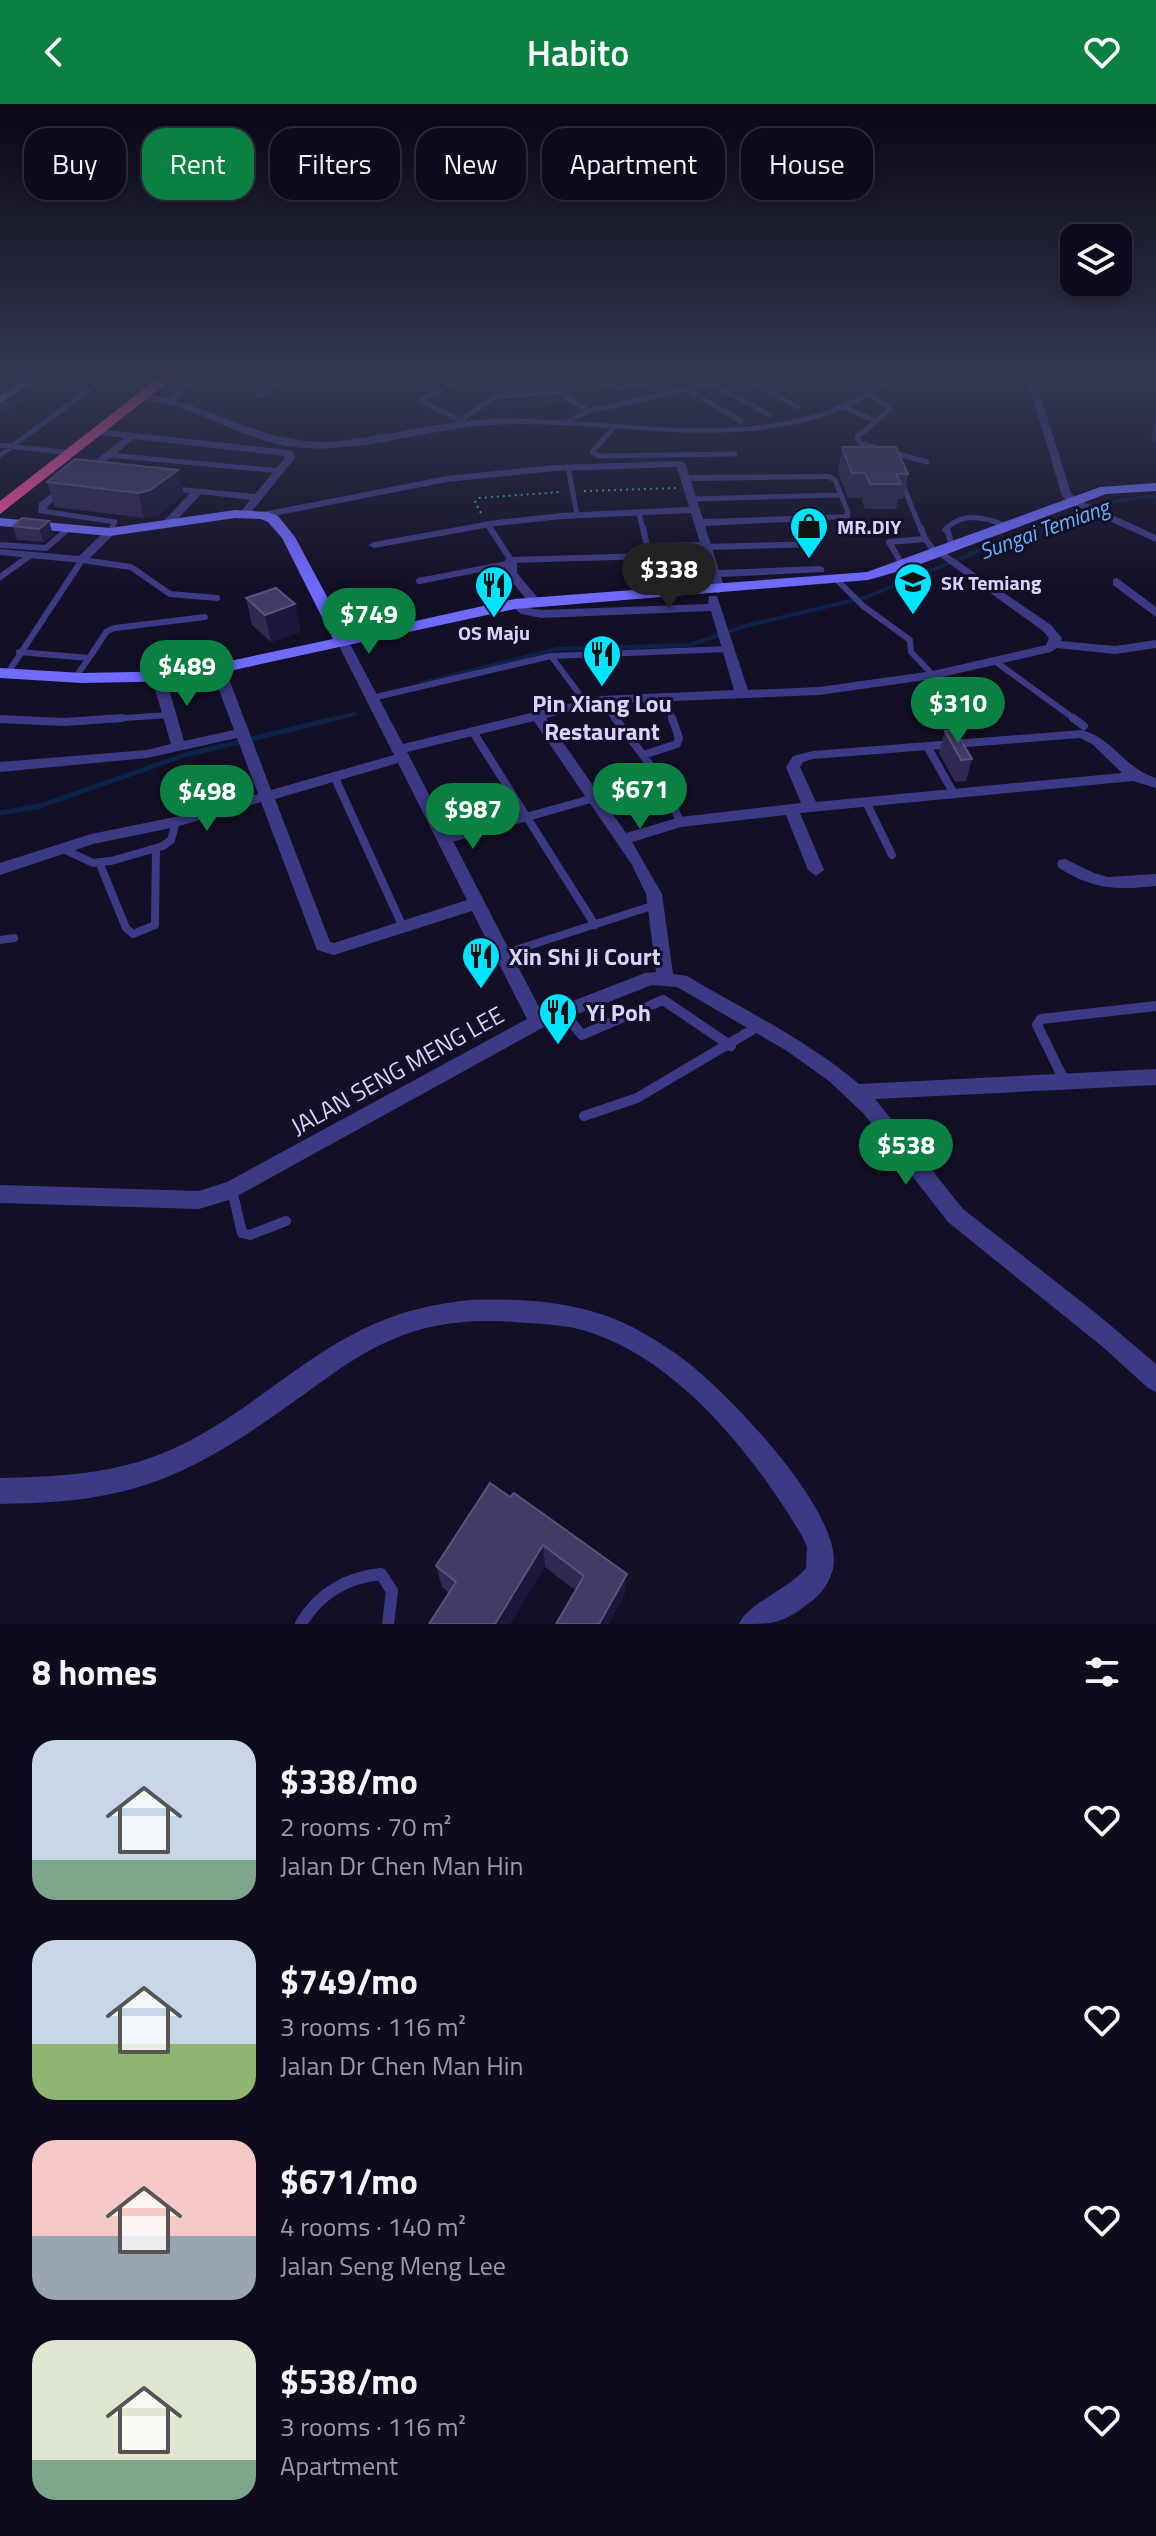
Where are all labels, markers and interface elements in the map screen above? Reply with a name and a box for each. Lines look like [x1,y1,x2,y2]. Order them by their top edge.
text: Habito [527,25,629,80]
icon: back [32,30,76,74]
icon: heart [1080,30,1124,74]
chip: Buy [24,128,126,200]
chip: Rent [142,128,254,200]
chip: Filters [270,128,400,200]
chip: New [416,128,526,200]
chip: Apartment [542,128,725,200]
chip: House [741,128,873,200]
map controls [1060,224,1132,296]
button: layers [1060,224,1132,296]
water label: Sungai Temiang [974,489,1116,568]
shop icon: MR.DIY [788,505,830,560]
place label: MR.DIY [837,511,902,542]
pin: $338 [622,543,716,611]
text: $338 [640,549,698,588]
school or university icon: SK Temiang [892,561,934,616]
restaurant icon: OS Maju [473,564,515,619]
place label: SK Temiang [941,567,1042,598]
pin: $749 [322,588,416,656]
text: $749 [340,594,398,633]
place label: OS Maju [458,617,530,648]
restaurant icon: Pin Xiang Lou Restaurant [581,633,623,688]
pin: $489 [140,640,234,708]
text: $489 [158,646,216,685]
pin: $310 [911,677,1005,745]
text: $310 [929,683,987,722]
place label: Pin Xiang Lou Restaurant [532,685,672,749]
pin: $671 [593,763,687,831]
pin: $498 [160,765,254,833]
text: $671 [611,769,669,808]
text: $498 [178,771,236,810]
pin: $987 [426,783,520,851]
text: $987 [444,789,502,828]
restaurant icon: Xin Shi Ji Court [460,935,502,990]
place label: Xin Shi Ji Court [509,938,661,974]
restaurant icon: Yi Poh [537,991,579,1046]
place label: Yi Poh [586,994,651,1030]
street label: JALAN SENG MENG LEE [284,996,510,1144]
pin: $538 [859,1119,953,1187]
text: $538 [877,1125,935,1164]
text: 8 homes [32,1646,157,1698]
icon: filters [1080,1650,1124,1694]
text: $338/mo [280,1755,418,1807]
icon: home [96,1772,192,1868]
icon: heart [1080,1798,1124,1842]
text: 2 rooms · 70 m² [280,1807,451,1846]
text: Jalan Dr Chen Man Hin [280,1846,523,1885]
text: $749/mo [280,1955,418,2007]
icon: home [96,1972,192,2068]
icon: heart [1080,1998,1124,2042]
text: 3 rooms · 116 m² [280,2007,466,2046]
text: Jalan Dr Chen Man Hin [280,2046,523,2085]
text: $671/mo [280,2155,418,2207]
icon: home [96,2172,192,2268]
icon: heart [1080,2198,1124,2242]
text: 4 rooms · 140 m² [280,2207,466,2246]
text: Jalan Seng Meng Lee [280,2246,506,2285]
text: $538/mo [280,2355,418,2407]
icon: home [96,2372,192,2468]
icon: heart [1080,2398,1124,2442]
text: 3 rooms · 116 m² [280,2407,466,2446]
text: Apartment [280,2446,398,2485]

